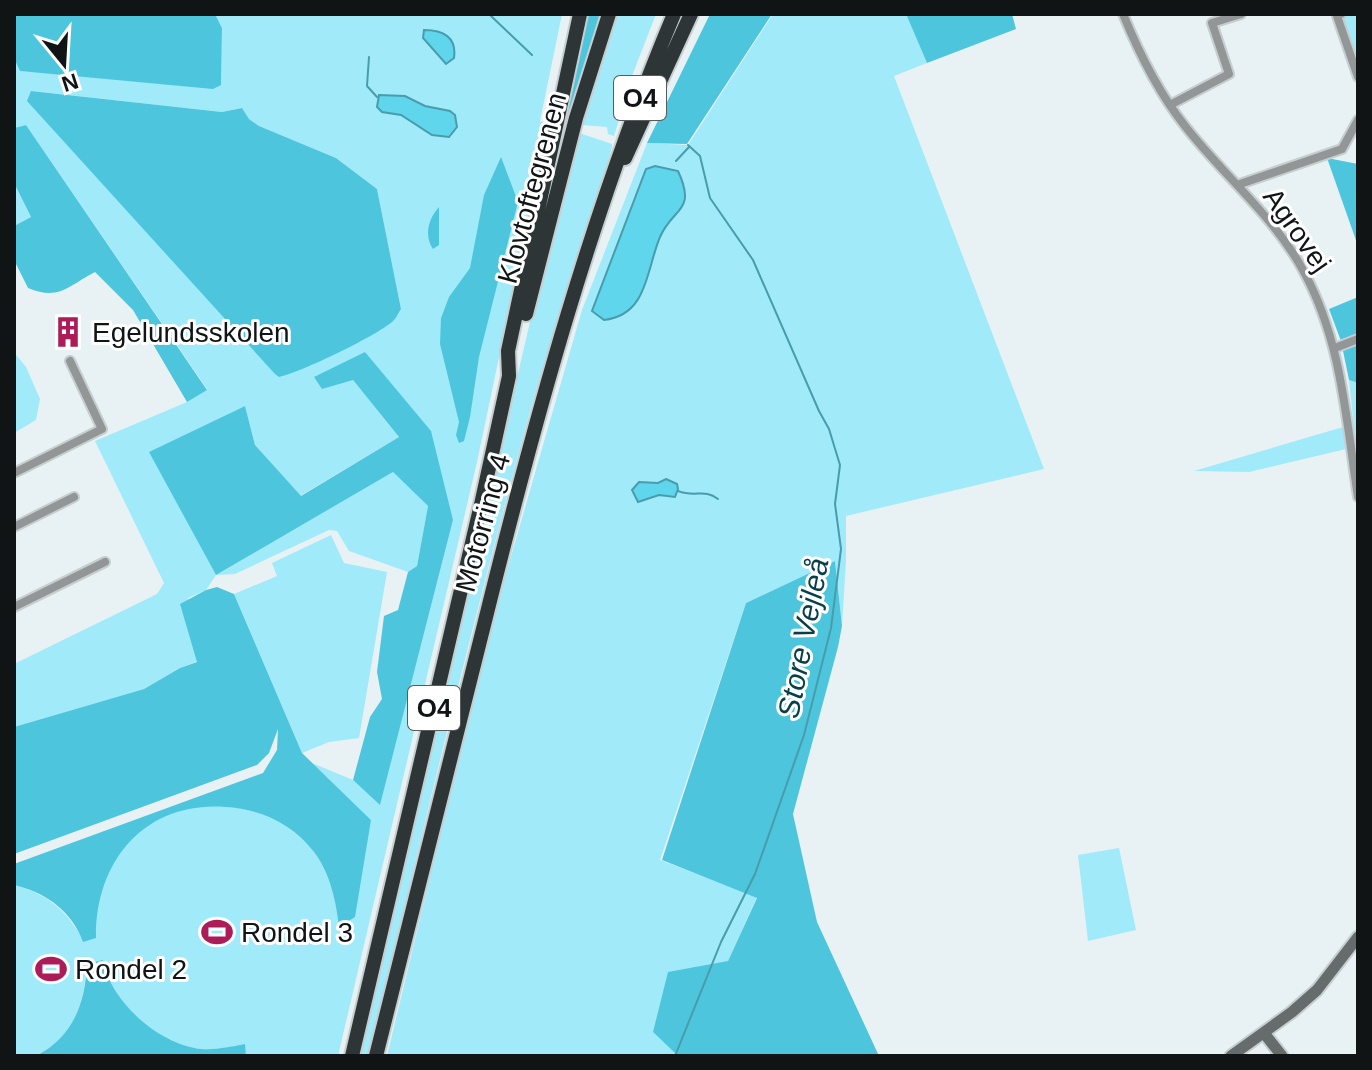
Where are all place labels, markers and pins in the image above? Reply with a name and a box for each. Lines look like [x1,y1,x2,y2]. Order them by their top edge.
building icon: Egelundsskolen [51,315,85,349]
place label: Egelundsskolen [92,317,290,348]
sports icon: Rondel 3 [200,915,234,949]
place label: Rondel 3 [241,917,353,948]
sports icon: Rondel 2 [34,952,68,986]
place label: Rondel 2 [75,954,187,985]

